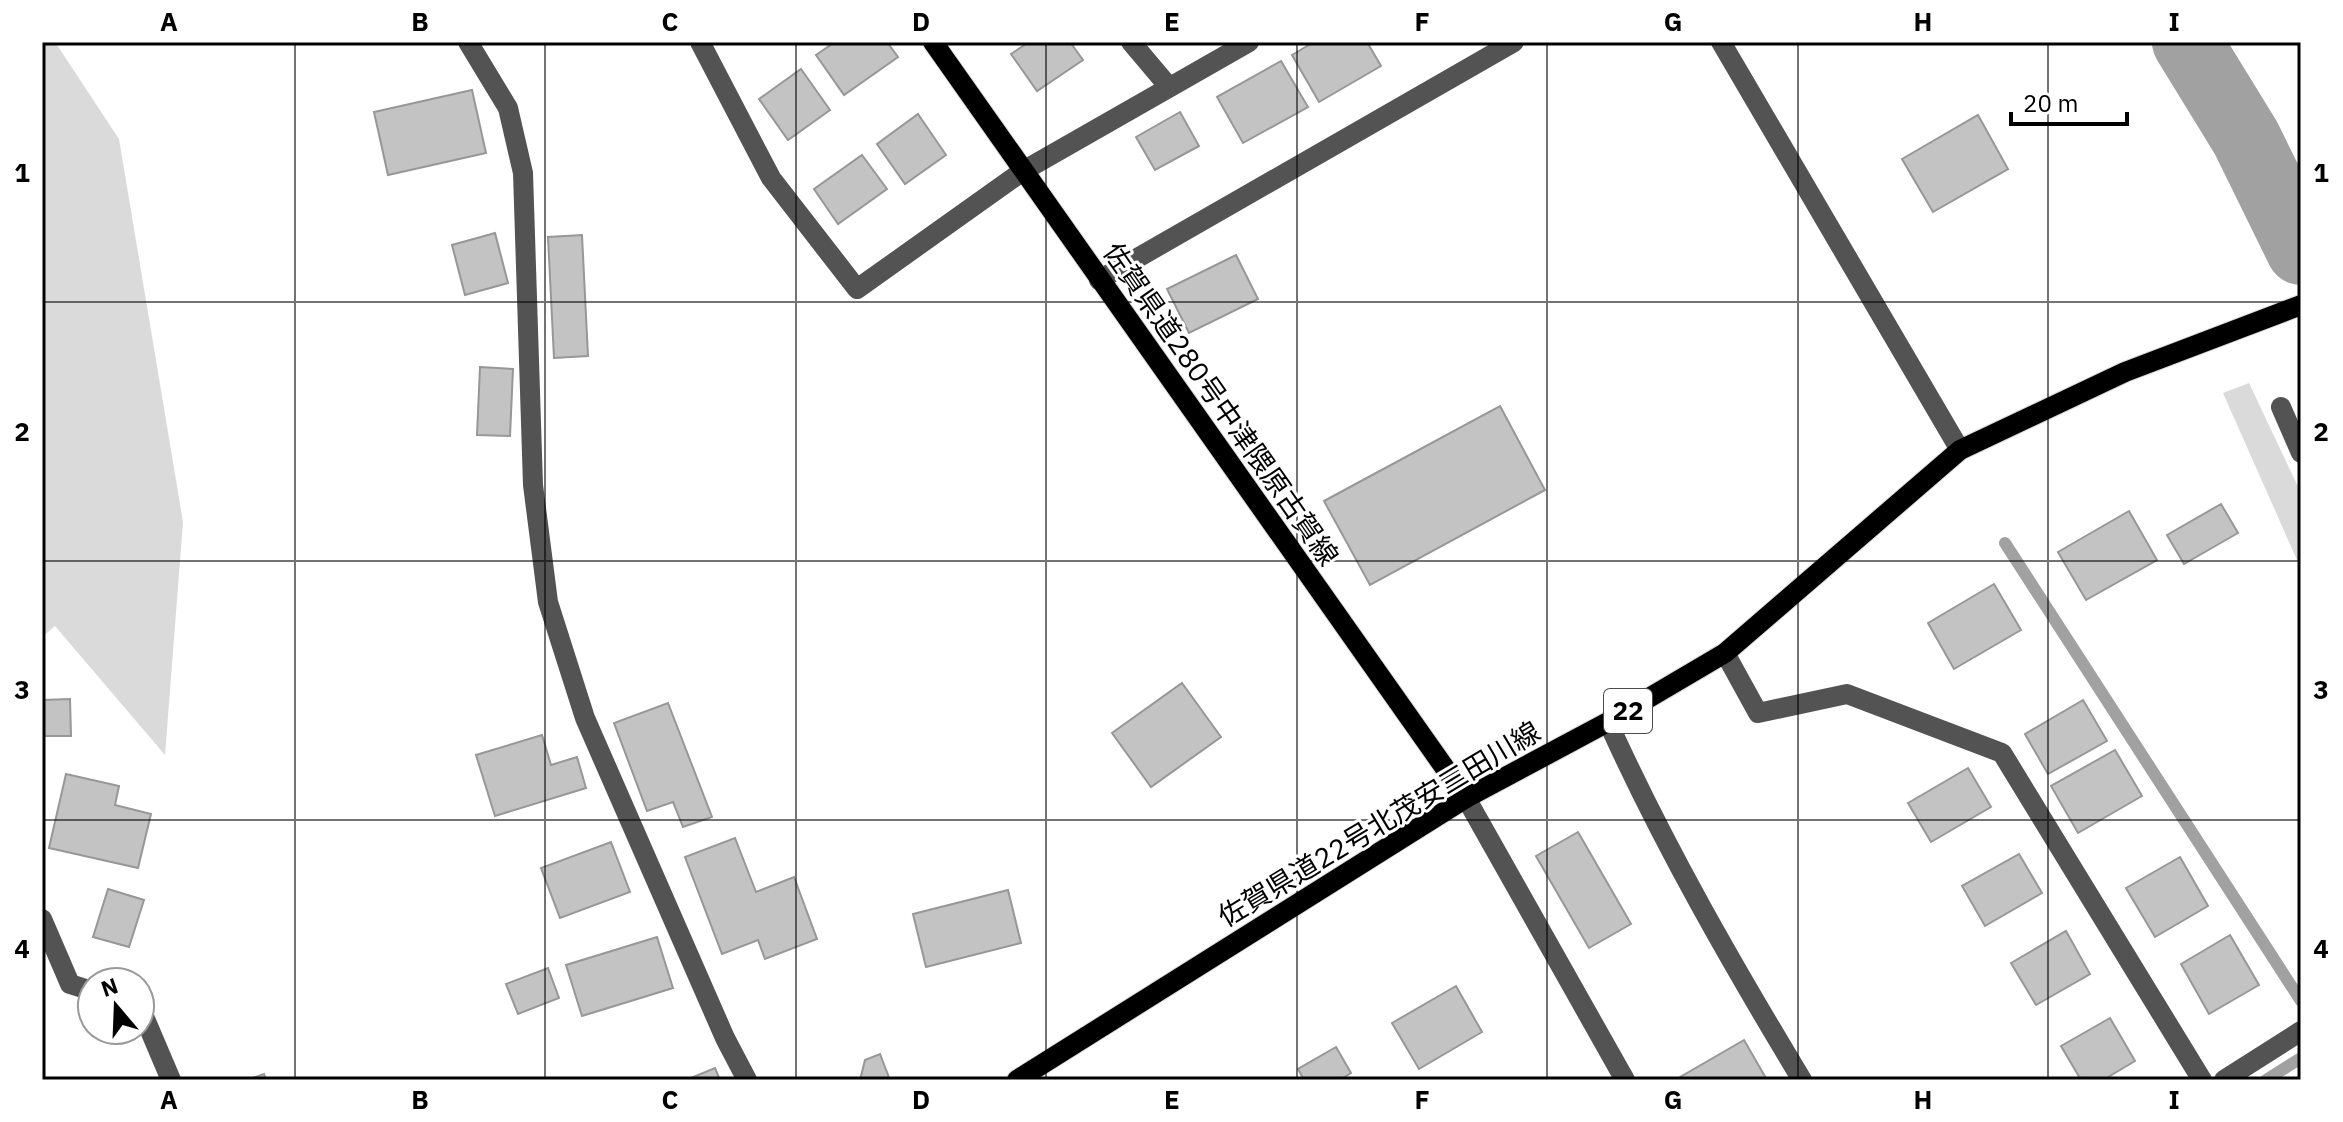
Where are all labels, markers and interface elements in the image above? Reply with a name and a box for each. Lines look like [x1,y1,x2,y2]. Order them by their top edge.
text: A [160,4,178,38]
text: B [411,4,429,38]
text: C [662,4,679,38]
text: D [912,4,930,38]
text: E [1164,4,1180,38]
text: F [1414,4,1430,38]
text: G [1664,4,1682,38]
text: H [1914,4,1932,38]
text: I [2168,4,2180,38]
scale bar [2011,76,2127,126]
text: 20 m [2023,87,2078,119]
text: 1 [14,155,30,189]
text: 1 [2313,155,2329,189]
street label: 佐賀県道280号中津隈原古賀線 [1095,235,1347,573]
text: 2 [14,414,30,448]
text: 2 [2313,414,2329,448]
text: 3 [14,672,30,706]
text: 3 [2313,672,2329,706]
road number: 22 [1604,689,1652,733]
street label: 佐賀県道22号北茂安三田川線 [1211,713,1547,935]
text: 4 [14,931,30,965]
text: 4 [2313,931,2329,965]
north arrow [76,966,156,1046]
text: N [97,970,122,1003]
text: A [160,1082,178,1116]
text: B [411,1082,429,1116]
text: C [662,1082,679,1116]
text: D [912,1082,930,1116]
text: E [1164,1082,1180,1116]
text: F [1414,1082,1430,1116]
text: G [1664,1082,1682,1116]
text: H [1914,1082,1932,1116]
text: I [2168,1082,2180,1116]

